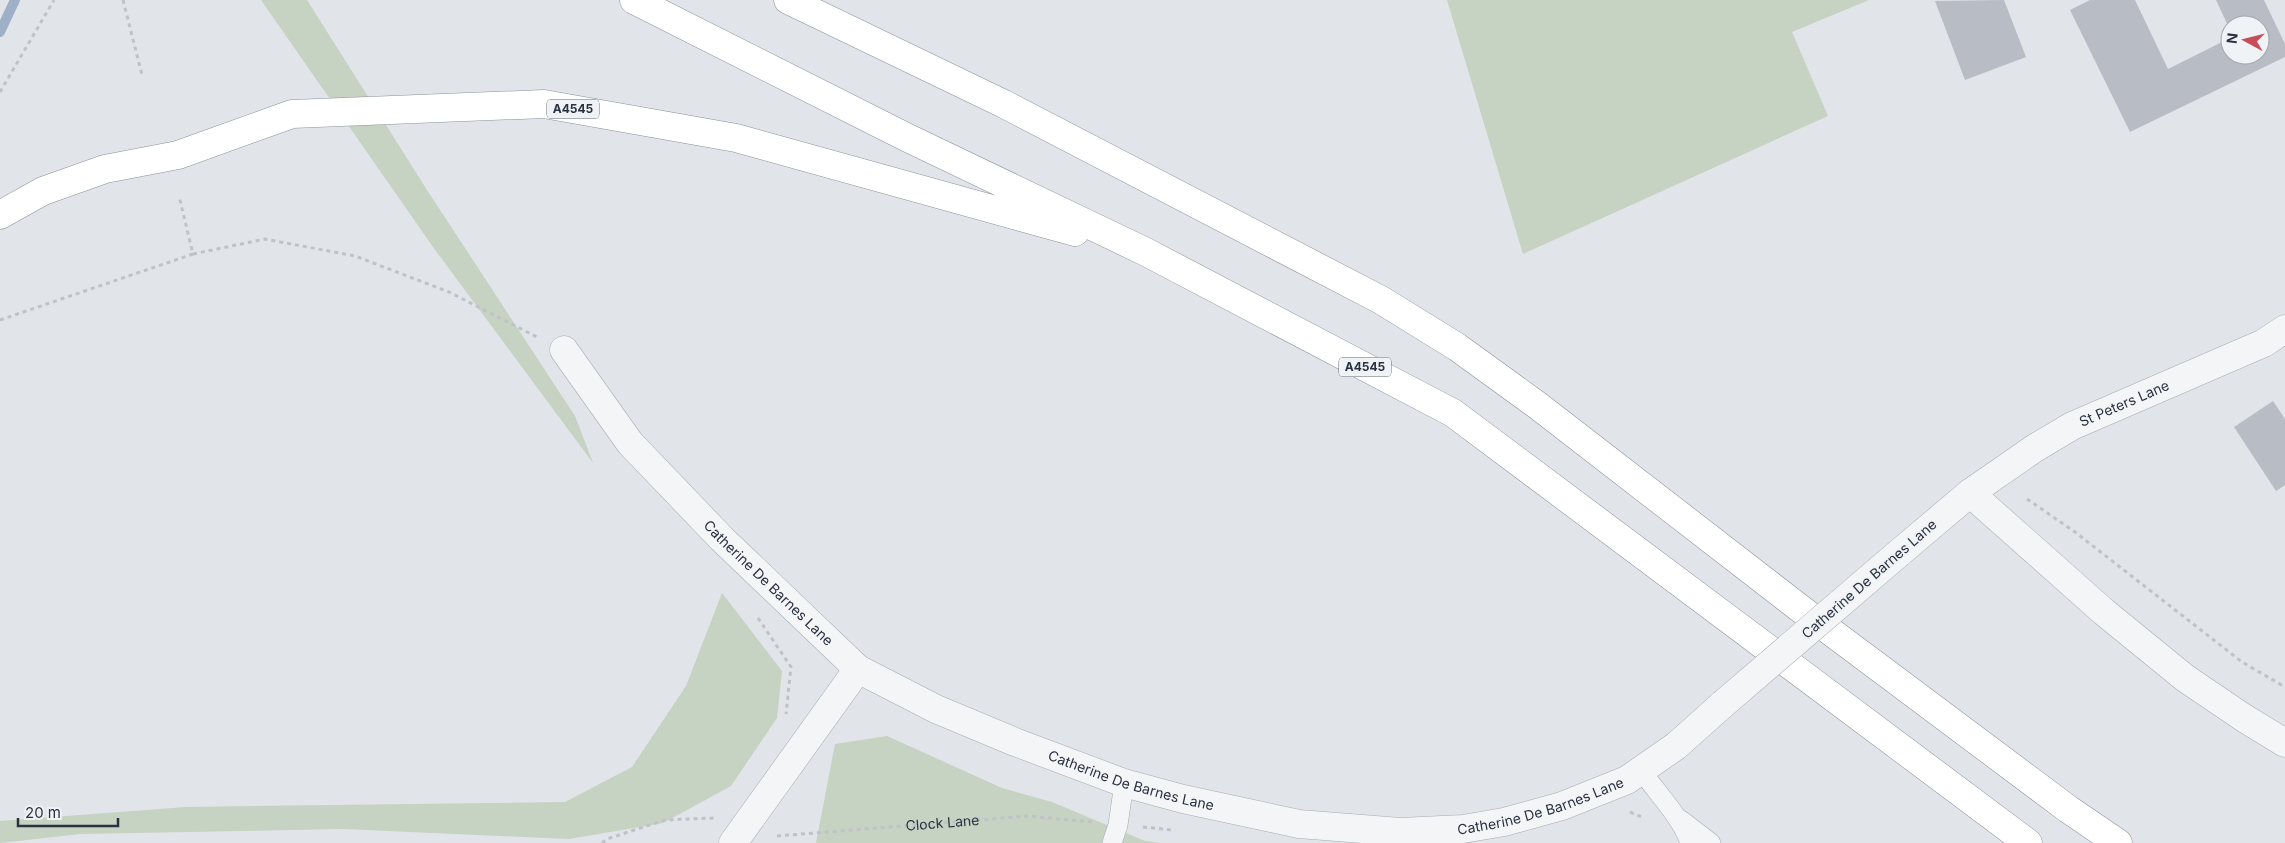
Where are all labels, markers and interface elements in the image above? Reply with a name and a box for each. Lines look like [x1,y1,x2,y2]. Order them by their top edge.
north arrow [2220,15,2270,65]
text: N [2223,32,2241,45]
road number: A4545 [547,100,599,118]
road number: A4545 [1339,358,1391,377]
street label: St Peters Lane [2077,376,2171,430]
street label: Catherine De Barnes Lane [1798,515,1940,642]
street label: Catherine De Barnes Lane [701,516,837,649]
street label: Catherine De Barnes Lane [1046,746,1216,813]
street label: Catherine De Barnes Lane [1457,773,1626,837]
scale bar [18,796,118,828]
text: 20 m [25,803,61,822]
street label: Clock Lane [905,811,980,834]

